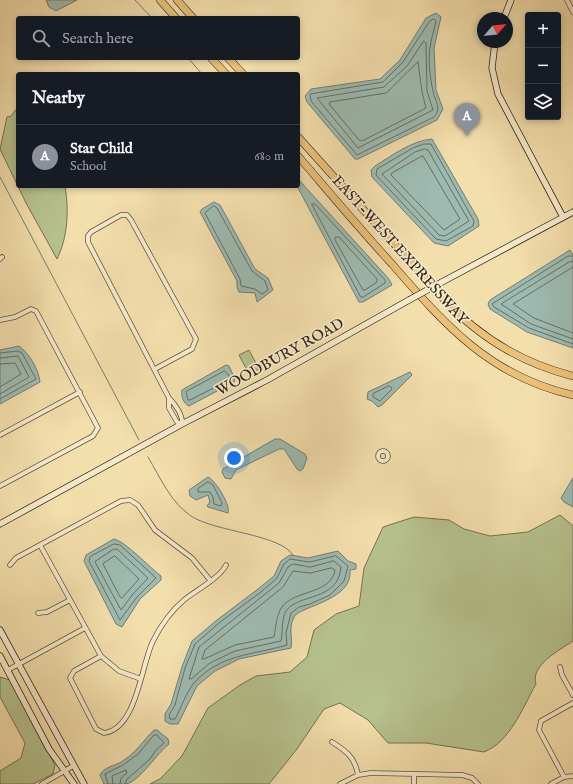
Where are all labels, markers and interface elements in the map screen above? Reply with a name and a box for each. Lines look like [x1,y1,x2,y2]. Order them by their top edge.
north arrow [477,12,513,48]
map controls [525,12,561,120]
button: + [525,12,561,48]
search box [16,16,300,60]
icon: search [30,27,52,49]
text: Search here [62,29,133,48]
button: − [525,48,561,84]
button: layers [525,84,561,120]
text: Nearby [32,88,85,109]
pin: A [454,103,480,136]
text: Star Child [70,139,133,158]
text: A [41,148,49,165]
text: 680 m [254,148,284,165]
text: School [70,158,107,175]
street label: EAST-WEST EXPRESSWAY [328,171,473,329]
street label: WOODBURY ROAD [213,314,347,400]
your location [224,448,244,468]

